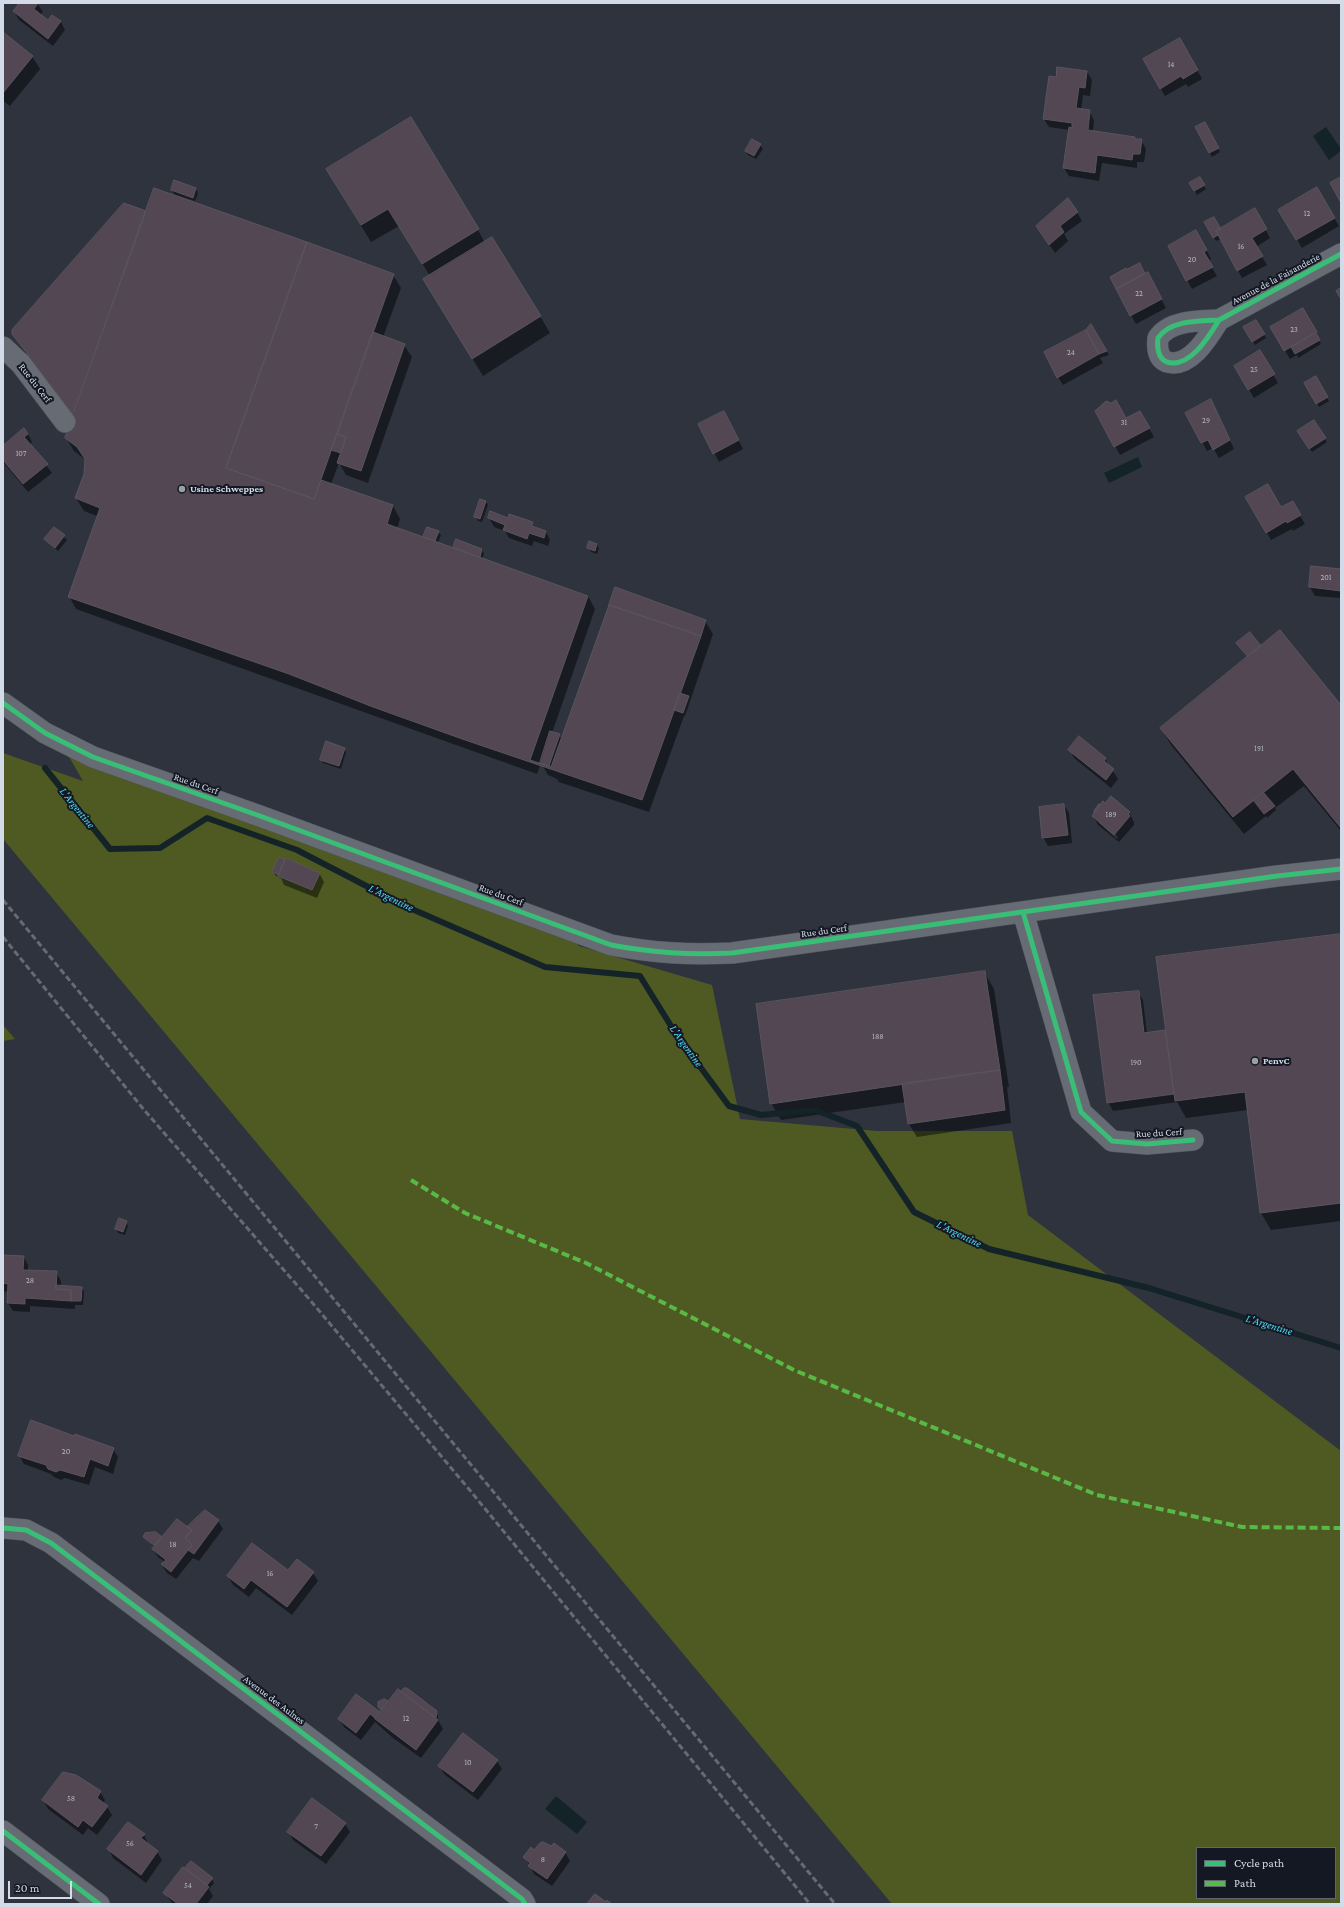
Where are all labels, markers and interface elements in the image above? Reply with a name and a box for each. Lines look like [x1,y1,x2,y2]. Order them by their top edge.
house number: 14 [1168,60,1174,70]
house number: 12 [1304,209,1310,219]
house number: 16 [1238,242,1244,252]
street label: Avenue de la Faisanderie [1230,251,1322,307]
house number: 20 [1188,255,1196,265]
house number: 22 [1135,289,1143,299]
house number: 23 [1290,325,1298,335]
house number: 24 [1067,348,1075,358]
street label: Rue du Cerf [16,361,54,405]
house number: 25 [1250,365,1258,375]
house number: 29 [1202,416,1210,426]
house number: 31 [1121,418,1127,428]
house number: 107 [16,449,26,459]
place label: Usine Schweppes [190,483,263,495]
marker: Usine Schweppes [177,484,187,494]
house number: 201 [1321,573,1331,583]
house number: 191 [1254,744,1264,754]
street label: Rue du Cerf [172,771,220,797]
water label: L'Argentine [57,785,97,831]
house number: 189 [1106,810,1116,820]
water label: L'Argentine [366,881,416,915]
street label: Rue du Cerf [477,881,525,909]
street label: Rue du Cerf [800,922,848,940]
water label: L'Argentine [667,1022,705,1070]
house number: 188 [872,1032,884,1042]
place label: PenvC [1263,1055,1290,1067]
marker: PenvC [1250,1056,1260,1066]
house number: 190 [1130,1058,1142,1068]
street label: Rue du Cerf [1136,1126,1182,1140]
water label: L'Argentine [934,1217,984,1251]
house number: 28 [26,1276,34,1286]
water label: L'Argentine [1244,1312,1294,1338]
house number: 20 [62,1447,70,1457]
house number: 18 [170,1540,176,1550]
house number: 16 [267,1569,273,1579]
street label: Avenue des Aulnes [241,1673,307,1727]
house number: 12 [403,1714,409,1724]
house number: 10 [464,1758,472,1768]
house number: 58 [67,1794,75,1804]
house number: 7 [314,1822,318,1832]
house number: 56 [126,1839,134,1849]
legend [1196,1847,1336,1899]
house number: 8 [541,1855,545,1865]
text: Cycle path [1234,1856,1284,1870]
scale bar [10,1873,74,1899]
text: Path [1234,1876,1256,1890]
text: 20 m [15,1881,39,1895]
house number: 54 [184,1881,192,1891]

